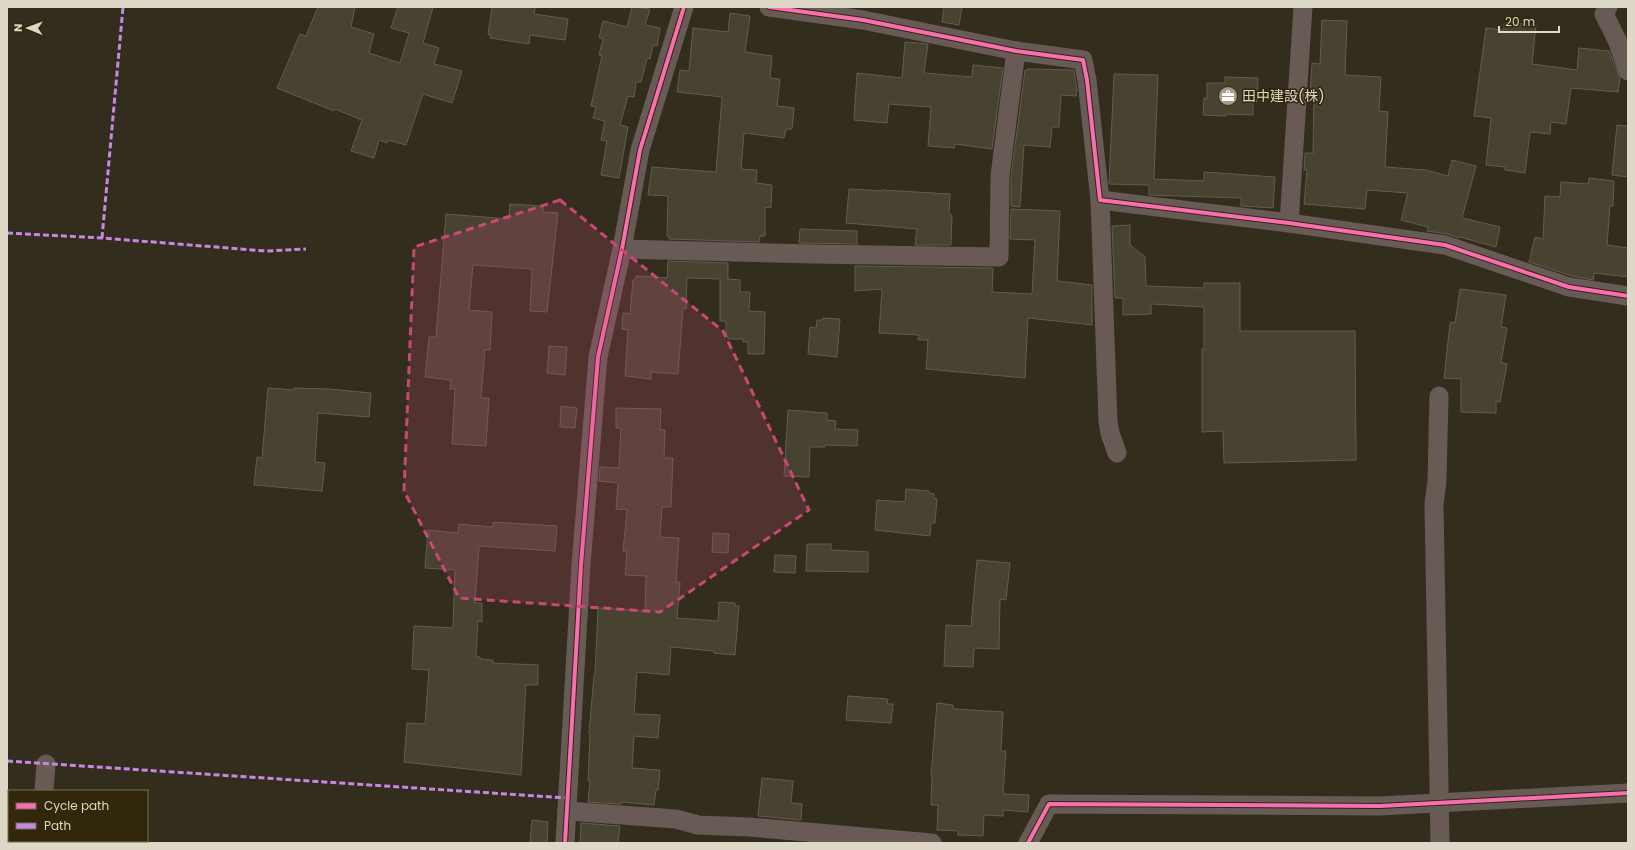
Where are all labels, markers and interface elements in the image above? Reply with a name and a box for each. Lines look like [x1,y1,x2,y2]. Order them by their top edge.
north arrow [8,8,48,48]
scale bar [1499,8,1559,34]
text: 20 m [1505,13,1535,30]
text: N [10,24,26,32]
office icon: 田中建設(株) [1217,85,1239,107]
place label: 田中建設(株) [1242,86,1325,106]
legend [8,790,148,842]
text: Cycle path [44,797,109,814]
text: Path [44,817,71,834]

